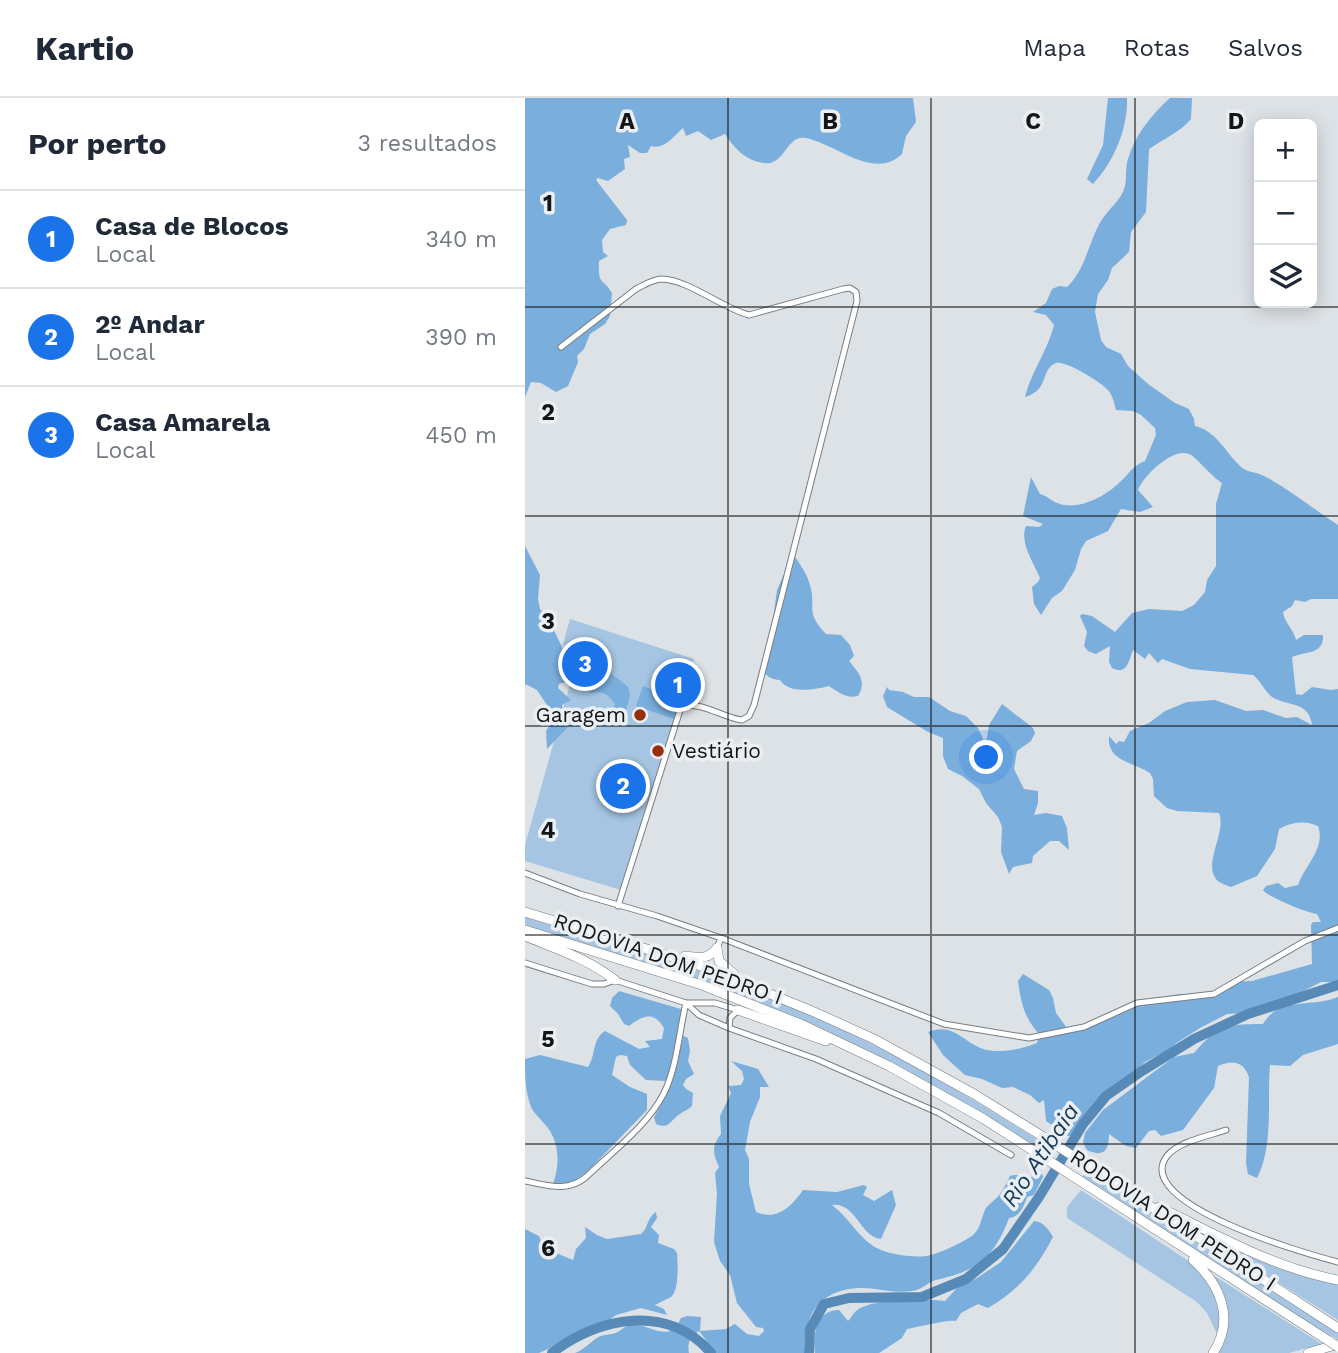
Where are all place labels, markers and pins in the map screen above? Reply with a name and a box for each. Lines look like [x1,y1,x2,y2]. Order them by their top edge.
pin: 3 [562,638,608,690]
pin: 1 [655,659,701,711]
place label: Garagem [535,702,626,727]
marker: Garagem [632,707,648,723]
place label: Vestiário [672,738,761,763]
marker: Vestiário [650,743,666,759]
pin: 2 [600,760,646,812]

